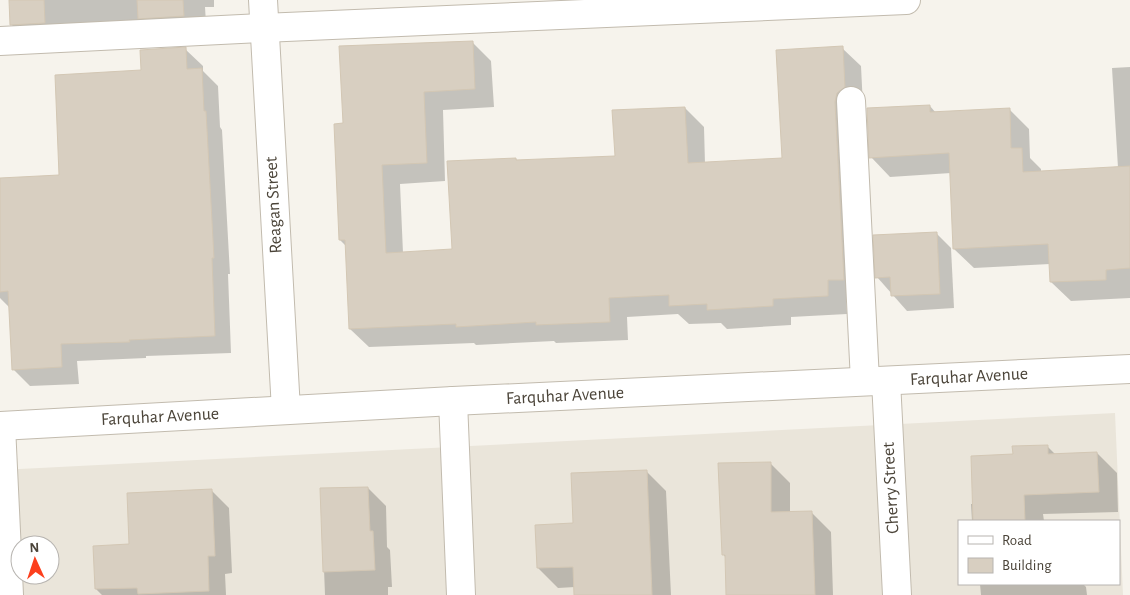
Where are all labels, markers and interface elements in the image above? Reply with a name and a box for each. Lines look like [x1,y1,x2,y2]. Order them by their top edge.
street label: Reagan Street [262,156,286,254]
street label: Farquhar Avenue [909,365,1029,389]
street label: Farquhar Avenue [505,384,625,408]
street label: Farquhar Avenue [100,405,220,429]
street label: Cherry Street [880,441,902,534]
legend [958,520,1120,585]
text: Road [1002,533,1032,548]
north arrow [10,535,60,585]
text: N [29,541,40,555]
text: Building [1002,558,1052,573]

